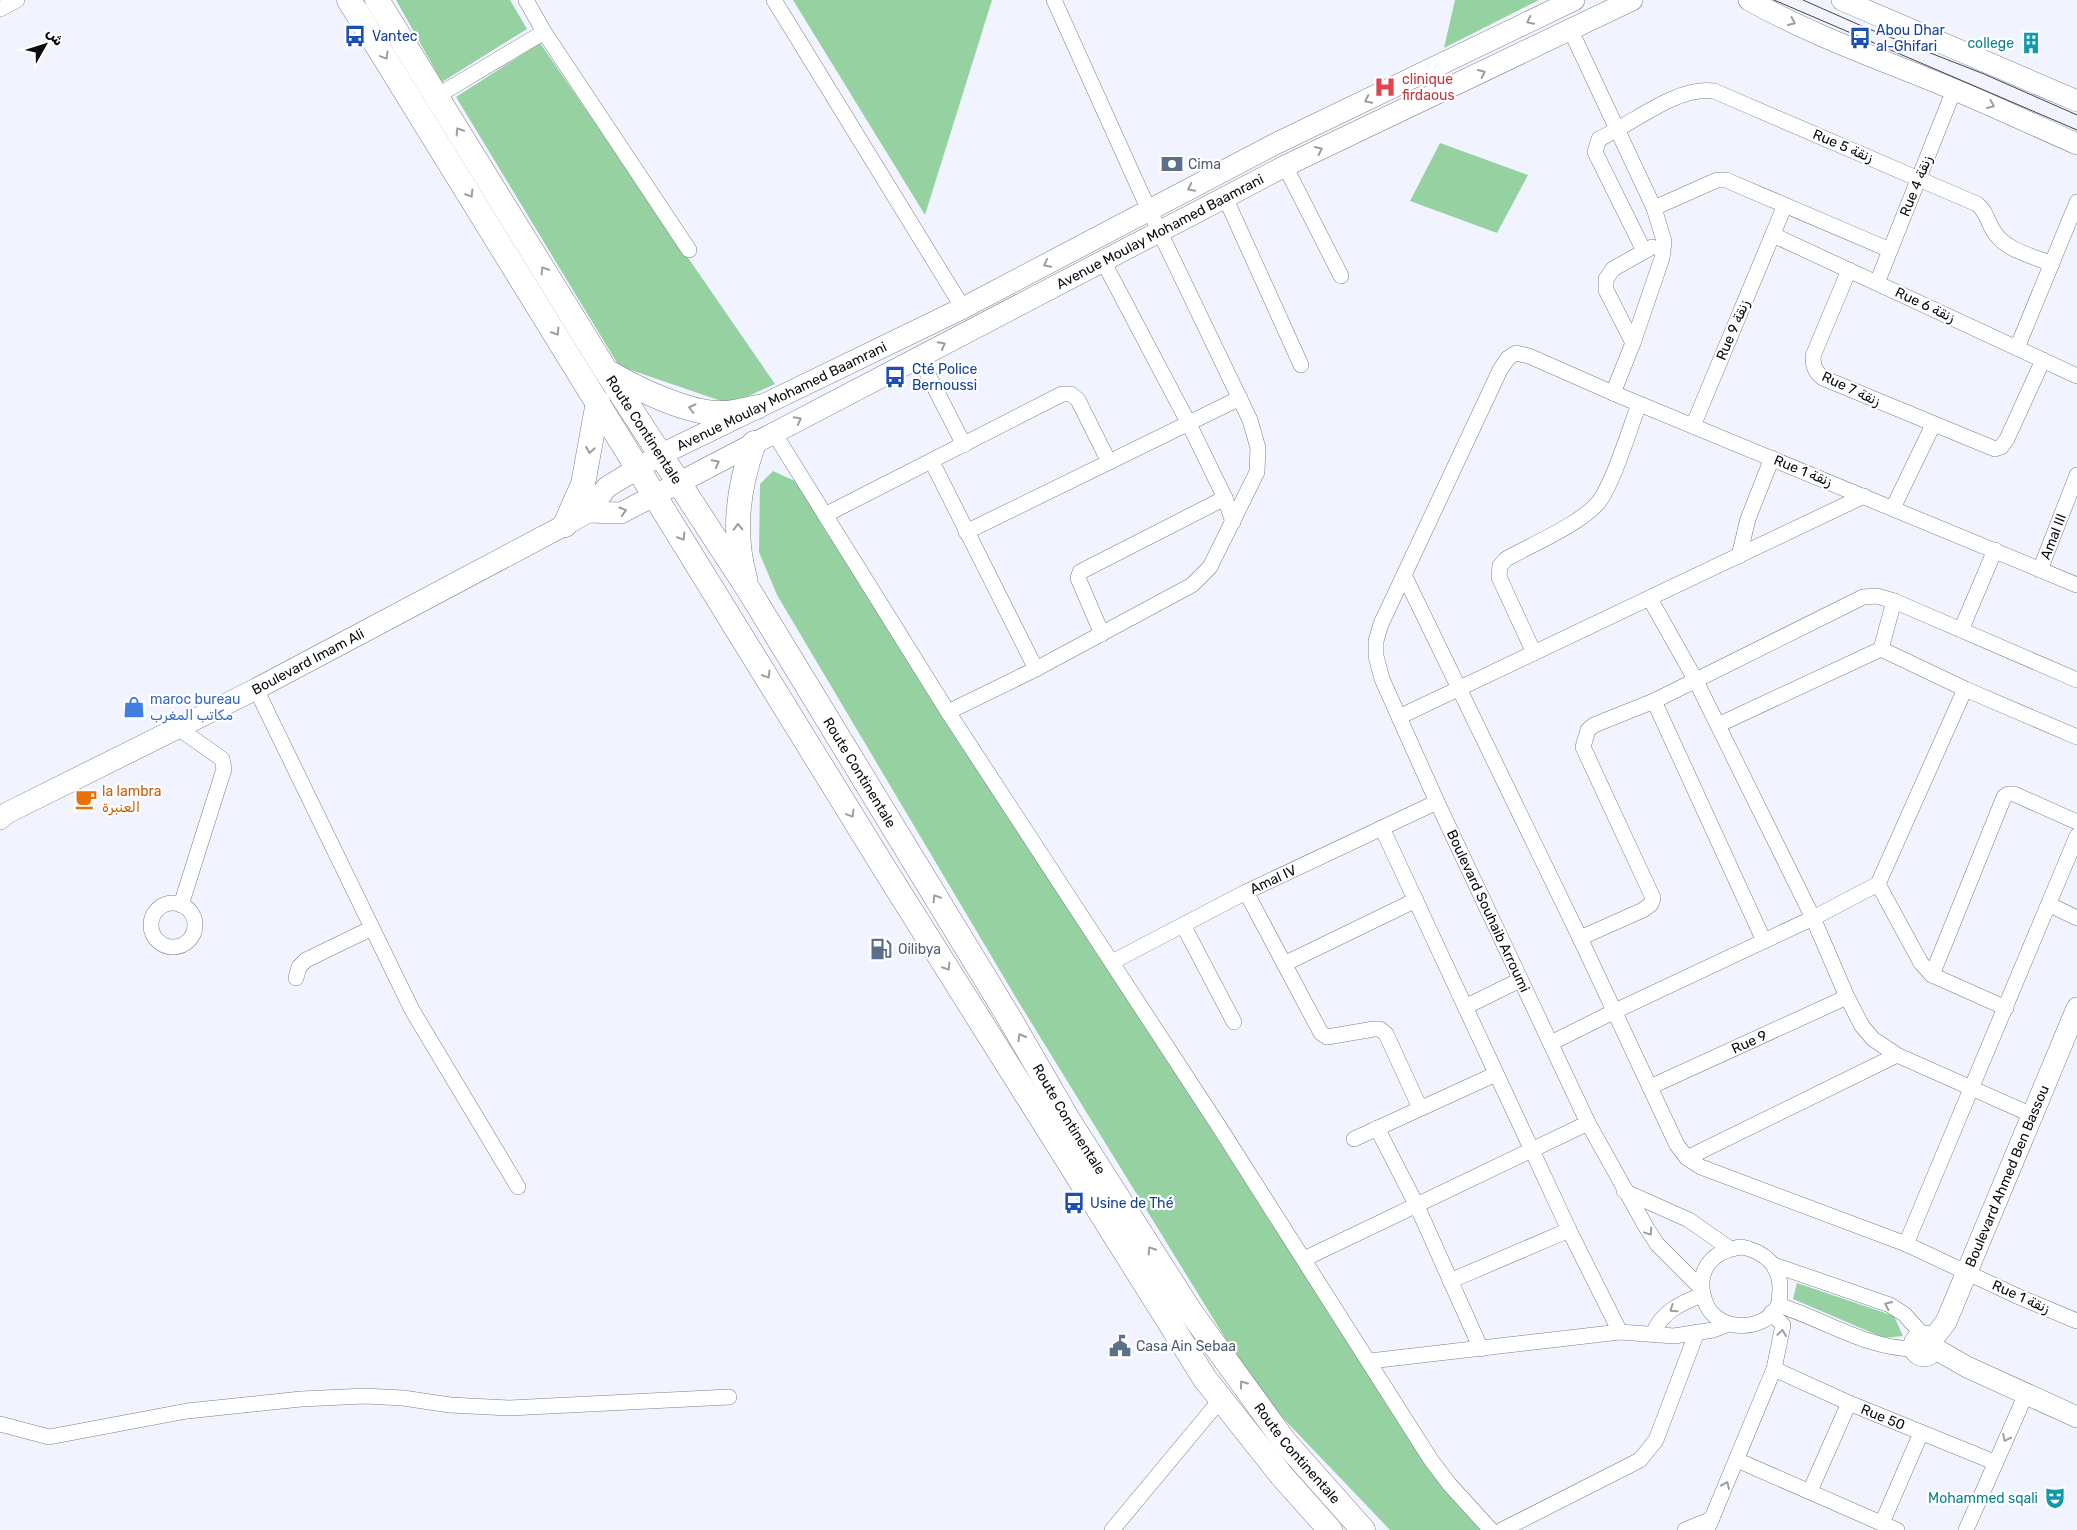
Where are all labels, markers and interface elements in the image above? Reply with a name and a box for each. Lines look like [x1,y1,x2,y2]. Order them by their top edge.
one-way arrow [1526,15,1535,25]
one-way arrow [1787,16,1796,27]
north arrow [20,20,70,70]
place label: Abou Dhar al-Ghifari [1876,22,1946,55]
bus stop icon: Vantec [342,23,368,49]
text: ش [43,25,67,50]
bus stop icon: Abou Dhar al-Ghifari [1847,25,1873,51]
place label: Vantec [372,28,418,45]
building icon: college [2018,30,2044,56]
place label: college [1967,35,2014,52]
one-way arrow [378,50,388,59]
one-way arrow [1477,69,1486,79]
place label: clinique firdaous [1402,71,1455,104]
hospital icon: clinique firdaous [1372,74,1398,100]
one-way arrow [1364,94,1373,104]
one-way arrow [1986,99,1995,110]
street label: Rue 5 زنقة [1810,126,1876,166]
one-way arrow [455,128,465,137]
one-way arrow [1314,145,1323,156]
bank icon: Cima [1159,151,1185,177]
street label: Rue 4 زنقة [1896,153,1936,219]
place label: Cima [1188,156,1221,173]
street label: Avenue Moulay Mohamed Baamrani [1053,170,1266,293]
one-way arrow [1187,182,1196,192]
one-way arrow [464,189,474,198]
one-way arrow [1043,257,1052,267]
one-way arrow [541,266,550,275]
street label: Rue 6 زنقة [1892,284,1958,326]
street label: Rue 9 زنقة [1713,297,1753,363]
one-way arrow [549,327,559,336]
street label: Avenue Moulay Mohamed Baamrani [674,338,889,454]
one-way arrow [936,341,945,351]
place label: Cté Police Bernoussi [912,361,978,394]
bus stop icon: Cté Police Bernoussi [882,364,908,390]
street label: Rue 7 زنقة [1819,368,1883,410]
street label: Route Continentale [603,372,686,487]
one-way arrow [688,403,697,414]
one-way arrow [792,416,801,426]
one-way arrow [586,445,596,454]
street label: Rue 1 زنقة [1771,452,1835,490]
one-way arrow [711,459,720,469]
one-way arrow [618,506,627,516]
street label: Amal III [2036,511,2070,562]
one-way arrow [733,522,743,530]
one-way arrow [675,531,685,540]
street label: Boulevard Imam Ali [249,625,367,698]
one-way arrow [760,670,770,679]
place label: maroc bureau مكاتب المغرب [150,691,241,724]
shop icon: maroc bureau مكاتب المغرب [121,694,147,720]
street label: Route Continentale [820,714,900,831]
place label: la lambra العنبرة [102,783,161,816]
cafe icon: la lambra العنبرة [73,786,99,812]
one-way arrow [845,809,855,818]
street label: Boulevard Souhaib Arroumi [1443,827,1533,995]
street label: Amal IV [1247,861,1299,898]
one-way arrow [933,895,943,904]
fuel station icon: Oilibya [868,936,894,962]
place label: Oilibya [898,941,941,958]
one-way arrow [940,961,950,970]
street label: Rue 9 [1729,1026,1770,1057]
one-way arrow [1017,1034,1027,1043]
street label: Route Continentale [1029,1061,1109,1178]
street label: Boulevard Ahmed Ben Bassou [1961,1082,2052,1270]
bus stop icon: Usine de Thé [1061,1190,1087,1216]
place label: Usine de Thé [1090,1195,1174,1212]
one-way arrow [1643,1226,1652,1236]
one-way arrow [1148,1247,1158,1256]
street label: Rue 1 زنقة [1989,1277,2053,1317]
one-way arrow [1884,1300,1893,1311]
one-way arrow [1669,1303,1679,1312]
one-way arrow [1776,1329,1787,1337]
public building icon: Casa Ain Sebaa [1107,1333,1133,1359]
place label: Casa Ain Sebaa [1136,1338,1236,1355]
one-way arrow [1240,1380,1249,1390]
street label: Route Continentale [1251,1399,1344,1507]
street label: Rue 50 [1858,1400,1908,1433]
one-way arrow [2001,1433,2012,1442]
one-way arrow [1720,1481,1731,1490]
theatre icon: Mohammed sqali [2042,1485,2068,1511]
place label: Mohammed sqali [1928,1490,2038,1507]

